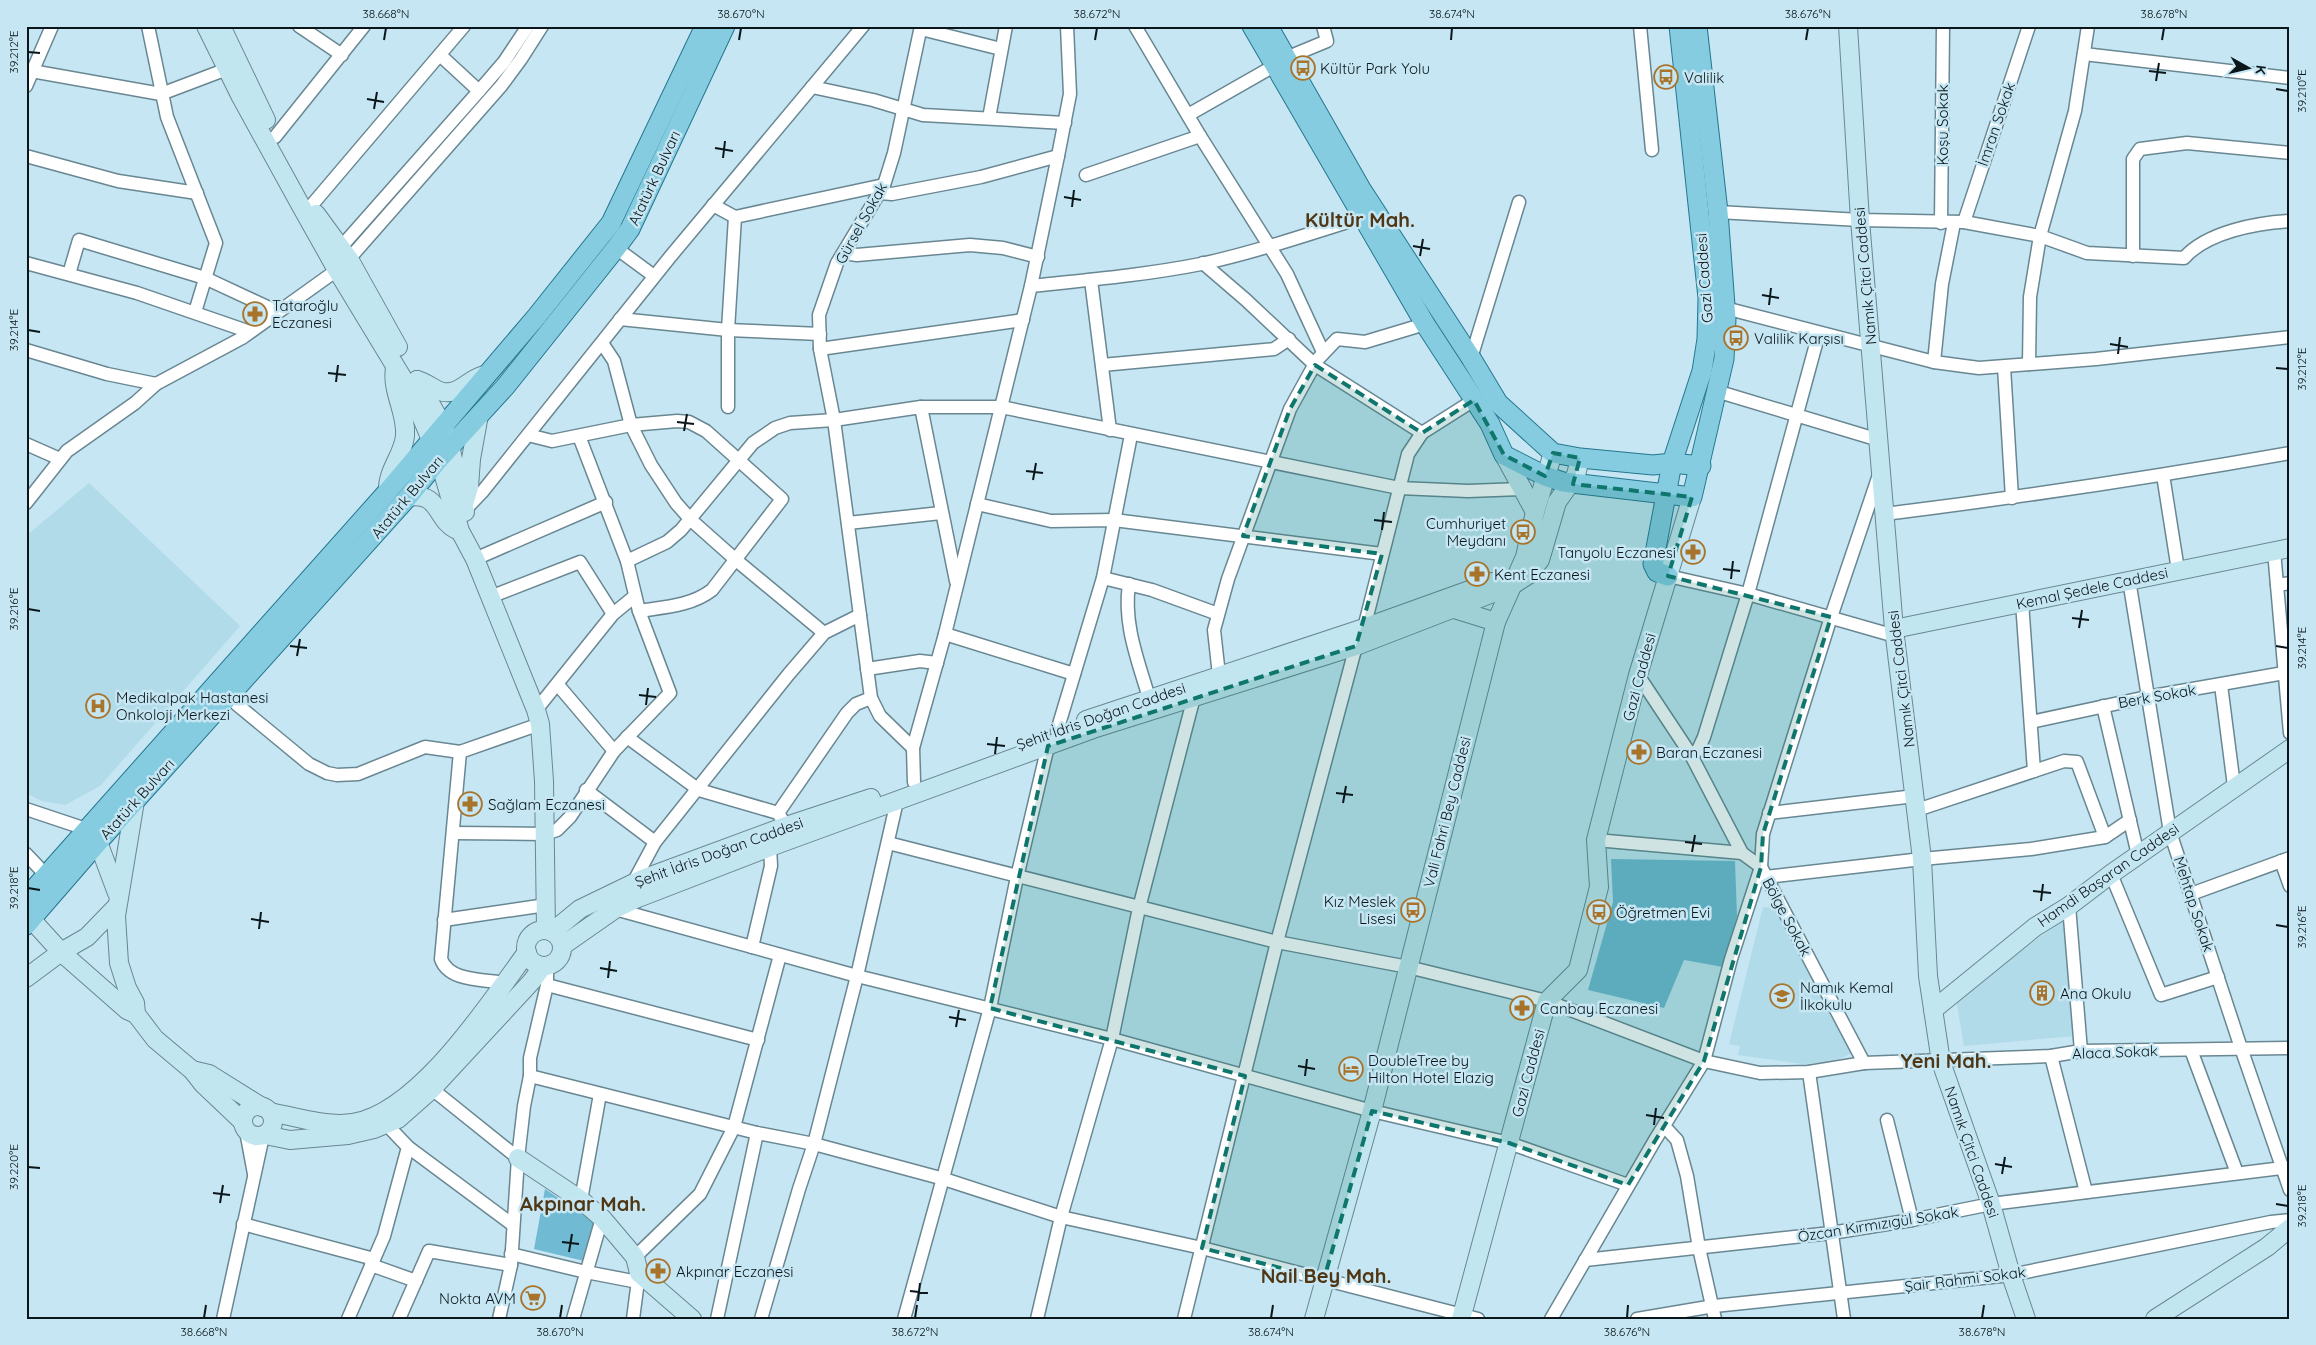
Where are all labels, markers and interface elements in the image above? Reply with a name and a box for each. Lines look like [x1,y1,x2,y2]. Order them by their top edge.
text: 38.668°N [362,6,410,21]
text: 38.670°N [717,6,765,21]
text: 38.672°N [1074,6,1120,21]
text: 38.674°N [1429,6,1475,21]
text: 38.676°N [1785,6,1831,21]
text: 38.678°N [2141,6,2187,21]
text: 39.212°E [6,30,21,74]
north arrow [2224,42,2274,92]
bus stop icon: Kültür Park Yolu [1290,55,1316,81]
place label: Kültür Park Yolu [1320,59,1430,78]
bus stop icon: Valilik [1653,64,1679,90]
text: K [2251,64,2270,76]
place label: Valilik [1684,68,1724,87]
text: 39.210°E [2294,69,2309,113]
street label: İmran Sokak [1973,80,2019,168]
street label: Koşu Sokak [1933,84,1952,166]
street label: Atatürk Bulvarı [624,127,684,229]
street label: Gürsel Sokak [831,179,891,267]
street label: Namık Çitci Caddesi [1850,206,1880,346]
district label: Kültür Mah. [1305,207,1415,232]
street label: Gazi Caddesi [1691,232,1717,324]
place label: Tataroğlu Eczanesi [272,296,339,332]
pharmacy icon: Tataroğlu Eczanesi [242,301,268,327]
text: 39.214°E [6,308,21,351]
bus stop icon: Valilik Karşısı [1723,325,1749,351]
place label: Valilik Karşısı [1754,329,1844,348]
text: 39.212°E [2294,347,2309,391]
street label: Atatürk Bulvarı [367,452,447,542]
place label: Cumhuriyet Meydanı [1426,514,1506,550]
bus stop icon: Cumhuriyet Meydanı [1510,519,1536,545]
pharmacy icon: Tanyolu Eczanesi [1680,539,1706,565]
place label: Tanyolu Eczanesi [1557,543,1676,562]
pharmacy icon: Kent Eczanesi [1464,561,1490,587]
street label: Kemal Şedele Caddesi [2014,563,2170,613]
place label: Kent Eczanesi [1494,565,1590,584]
text: 39.216°E [6,587,21,631]
street label: Namık Çitci Caddesi [1883,609,1919,749]
text: 39.214°E [2294,626,2309,669]
street label: Gazi Caddesi [1618,631,1660,723]
street label: Şehit İdris Doğan Caddesi [1014,678,1188,754]
street label: Berk Sokak [2117,680,2197,712]
place label: Medikalpak Hastanesi Onkoloji Merkezi [116,688,268,724]
hospital icon: Medikalpak Hastanesi Onkoloji Merkezi [85,693,111,719]
street label: Vali Fahri Bey Caddesi [1419,734,1475,890]
pharmacy icon: Baran Eczanesi [1626,739,1652,765]
place label: Baran Eczanesi [1656,743,1762,762]
street label: Atatürk Bulvarı [96,754,178,844]
pharmacy icon: Sağlam Eczanesi [457,791,483,817]
place label: Sağlam Eczanesi [488,795,605,814]
street label: Şehit İdris Doğan Caddesi [632,813,806,891]
street label: Hamdi Başaran Caddesi [2034,819,2182,931]
street label: Mehtap Sokak [2170,854,2218,954]
text: 39.218°E [6,866,21,910]
street label: Bölge Sokak [1758,874,1816,960]
place label: Kız Meslek Lisesi [1324,892,1396,928]
bus stop icon: Kız Meslek Lisesi [1400,897,1426,923]
bus stop icon: Öğretmen Evi [1586,899,1612,925]
place label: Öğretmen Evi [1616,903,1710,922]
text: 39.216°E [2294,905,2309,949]
place label: Namık Kemal İlkokulu [1800,978,1894,1014]
building icon: Ana Okulu [2029,980,2055,1006]
school or university icon: Namık Kemal İlkokulu [1769,983,1795,1009]
place label: Ana Okulu [2060,984,2131,1003]
pharmacy icon: Canbay Eczanesi [1509,995,1535,1021]
place label: Canbay Eczanesi [1540,999,1658,1018]
street label: Gazi Caddesi [1507,1027,1549,1119]
street label: Alaca Sokak [2072,1041,2158,1063]
district label: Yeni Mah. [1901,1048,1991,1073]
place label: DoubleTree by Hilton Hotel Elazig [1368,1051,1494,1087]
hotel icon: DoubleTree by Hilton Hotel Elazig [1338,1056,1364,1082]
street label: Namık Çitci Caddesi [1941,1084,2003,1220]
text: 39.220°E [6,1144,21,1190]
text: 39.218°E [2294,1184,2309,1228]
district label: Akpınar Mah. [520,1191,646,1216]
street label: Özcan Kırmızıgül Sokak [1796,1202,1960,1246]
pharmacy icon: Akpınar Eczanesi [645,1258,671,1284]
place label: Akpınar Eczanesi [676,1262,794,1281]
street label: Şair Rahmi Sokak [1903,1262,2027,1296]
district label: Nail Bey Mah. [1261,1263,1391,1288]
supermarket icon: Nokta AVM [520,1285,546,1311]
place label: Nokta AVM [439,1289,516,1308]
text: 38.668°N [180,1324,228,1339]
text: 38.670°N [536,1324,584,1339]
text: 38.672°N [892,1324,938,1339]
text: 38.674°N [1248,1324,1294,1339]
text: 38.676°N [1604,1324,1650,1339]
text: 38.678°N [1959,1324,2005,1339]

